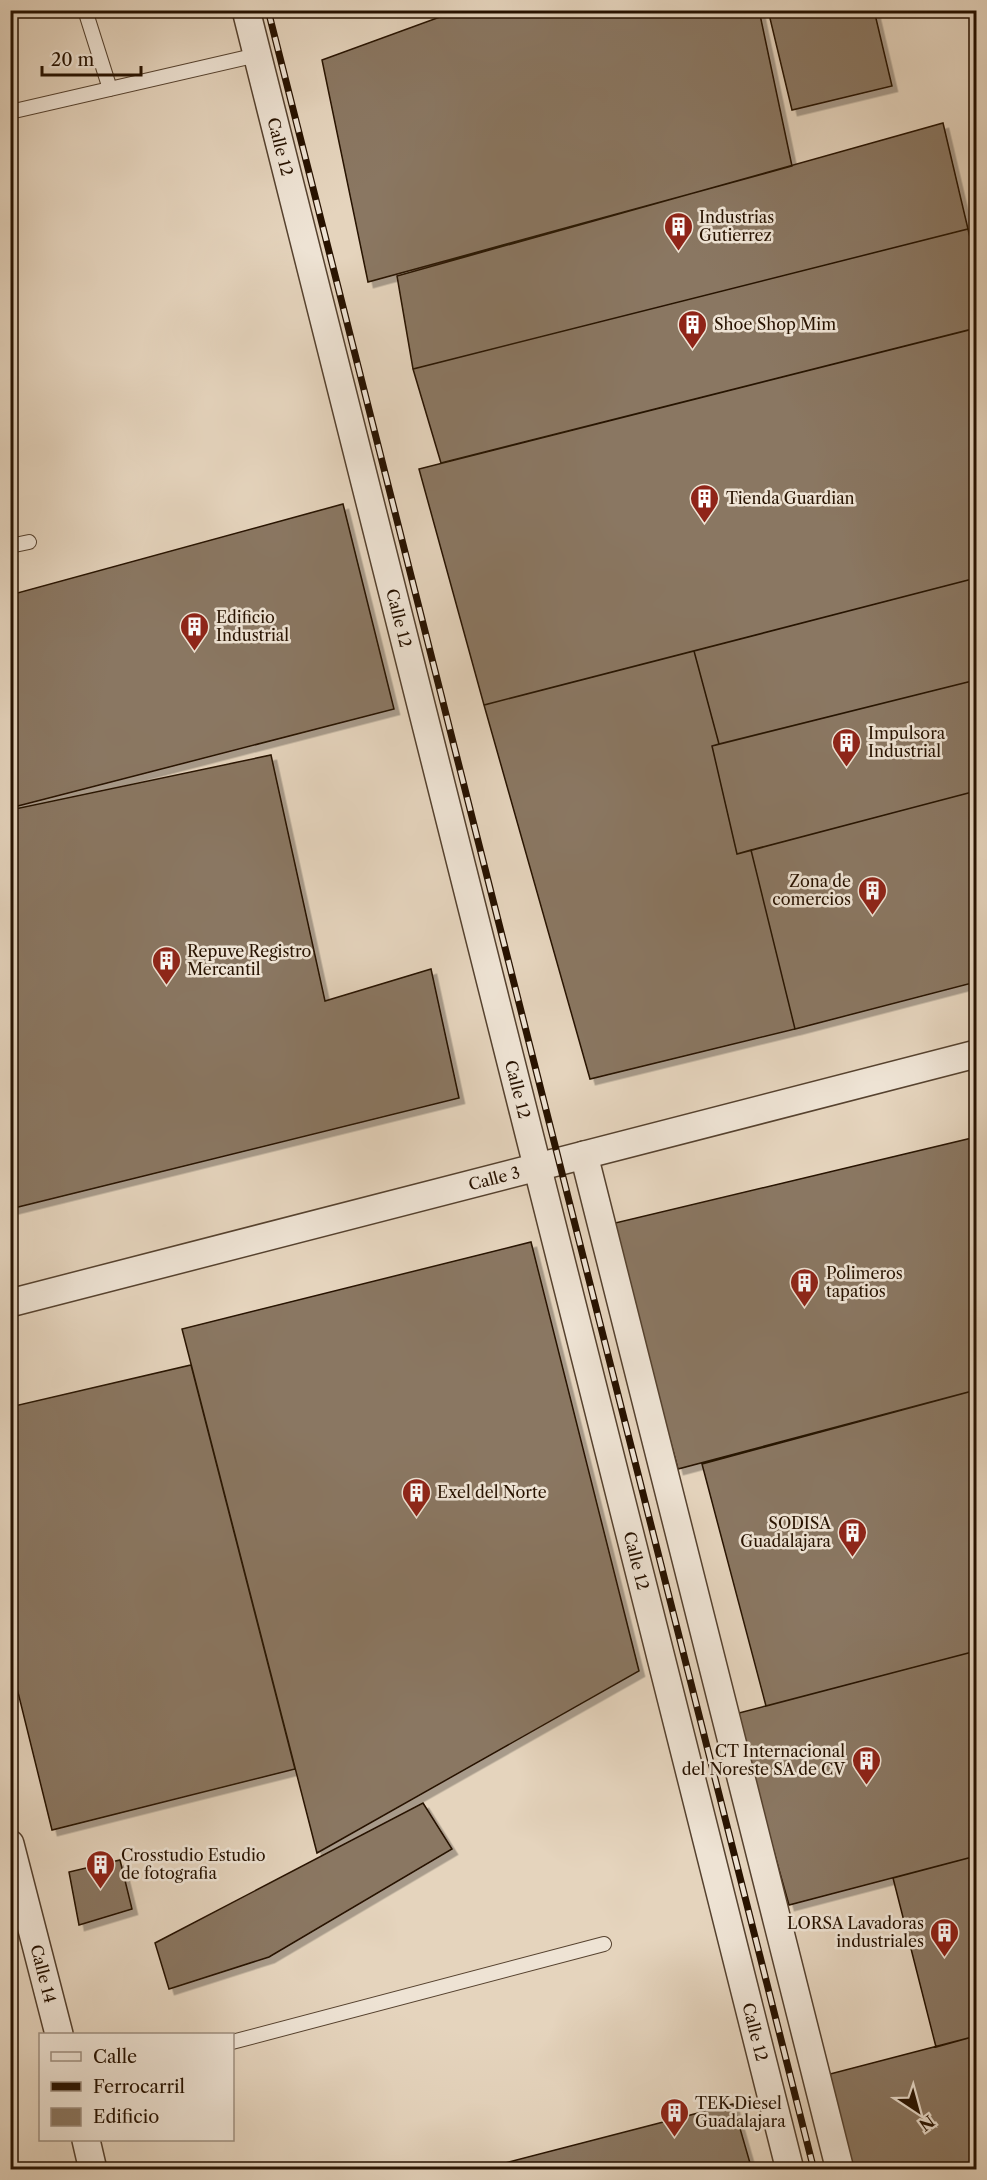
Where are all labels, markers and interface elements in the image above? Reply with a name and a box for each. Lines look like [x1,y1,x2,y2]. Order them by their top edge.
scale bar [42,39,141,77]
text: 20 m [51,49,95,71]
street label: Calle 12 [263,115,297,178]
place label: Industrias Gutierrez [699,207,774,245]
building icon: Industrias Gutierrez [662,210,694,252]
building icon: Shoe Shop Mim [677,308,709,350]
place label: Shoe Shop Mim [714,314,836,334]
building icon: Tienda Guardian [689,482,721,524]
place label: Tienda Guardian [726,488,855,508]
street label: Calle 12 [382,587,416,649]
place label: Edificio Industrial [216,607,289,645]
building icon: Edificio Industrial [179,610,211,652]
place label: Impulsora Industrial [868,723,946,761]
building icon: Impulsora Industrial [831,726,863,768]
place label: Zona de comercios [772,871,851,909]
building icon: Zona de comercios [856,874,888,916]
place label: Repuve Registro Mercantil [187,941,312,979]
building icon: Repuve Registro Mercantil [150,944,182,986]
street label: Calle 12 [501,1058,535,1121]
street label: Calle 3 [466,1162,522,1194]
place label: Polimeros tapatios [826,1263,903,1301]
building icon: Polimeros tapatios [789,1266,821,1308]
building icon: Exel del Norte [400,1476,432,1518]
place label: Exel del Norte [437,1482,547,1502]
place label: SODISA Guadalajara [740,1513,832,1551]
building icon: SODISA Guadalajara [836,1516,868,1558]
street label: Calle 12 [620,1529,653,1592]
place label: CT Internacional del Noreste SA de CV [682,1741,845,1779]
building icon: CT Internacional del Noreste SA de CV [850,1744,882,1786]
place label: Crosstudio Estudio de fotografia [121,1845,266,1883]
building icon: Crosstudio Estudio de fotografia [84,1848,116,1890]
place label: LORSA Lavadoras industriales [787,1913,924,1951]
building icon: LORSA Lavadoras industriales [929,1916,961,1958]
street label: Calle 14 [26,1942,61,2005]
street label: Calle 12 [738,2001,772,2063]
legend [39,2033,234,2141]
text: Calle [93,2046,137,2068]
text: Ferrocarril [93,2076,185,2098]
north arrow [888,2081,948,2141]
place label: TEK Diesel Guadalajara [695,2093,786,2131]
building icon: TEK Diesel Guadalajara [658,2096,690,2138]
text: Edificio [93,2106,159,2128]
text: N [915,2111,938,2135]

